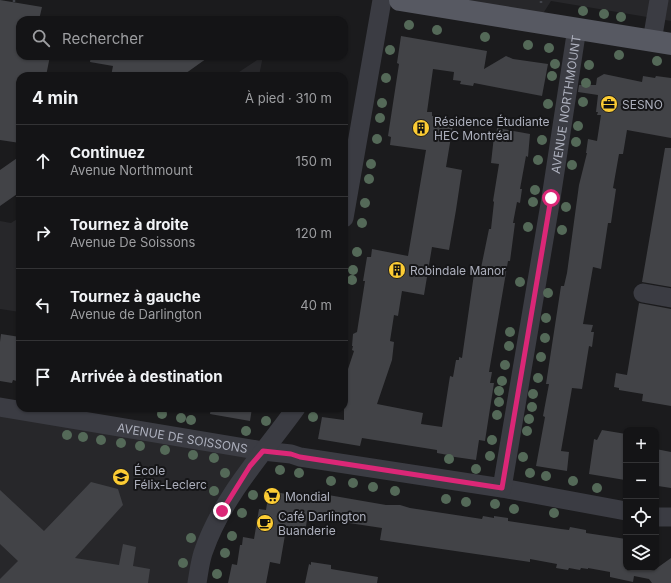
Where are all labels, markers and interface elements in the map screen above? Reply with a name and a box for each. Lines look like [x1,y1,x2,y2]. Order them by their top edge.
search box [16,16,348,60]
icon: search [30,27,52,49]
text: Rechercher [62,29,144,48]
street label: AVENUE NORTHMOUNT [547,34,583,175]
text: 4 min [32,88,78,108]
text: À pied · 310 m [245,90,332,106]
office icon: SESNO [599,94,619,114]
place label: SESNO [622,97,663,112]
place label: Résidence Étudiante HEC Montréal [434,114,550,143]
building icon: Résidence Étudiante HEC Montréal [411,118,431,138]
text: Continuez [70,143,145,162]
icon: ahead [32,150,54,172]
text: 150 m [296,153,332,169]
text: Avenue Northmount [70,162,193,178]
route start [542,189,560,207]
text: Tournez à droite [70,215,189,234]
icon: right [32,222,54,244]
text: 120 m [296,225,332,241]
text: Avenue De Soissons [70,234,195,250]
building icon: Robindale Manor [387,260,407,280]
place label: Robindale Manor [410,263,506,278]
text: Tournez à gauche [70,287,201,306]
icon: left [32,294,54,316]
text: 40 m [300,297,332,313]
text: Avenue de Darlington [70,306,202,322]
icon: arrive [32,366,54,388]
text: Arrivée à destination [70,367,223,386]
street label: AVENUE DE SOISSONS [116,419,249,456]
map controls [623,427,659,571]
button: + [623,427,659,463]
place label: École Félix-Leclerc [134,463,207,492]
button: − [623,463,659,499]
school or university icon: École Félix-Leclerc [111,467,131,487]
supermarket icon: Mondial [262,486,282,506]
place label: Mondial [285,489,330,504]
button: locate [623,499,659,535]
route end [213,502,231,520]
place label: Café Darlington Buanderie [278,509,366,538]
cafe icon: Café Darlington Buanderie [255,513,275,533]
button: layers [623,535,659,571]

